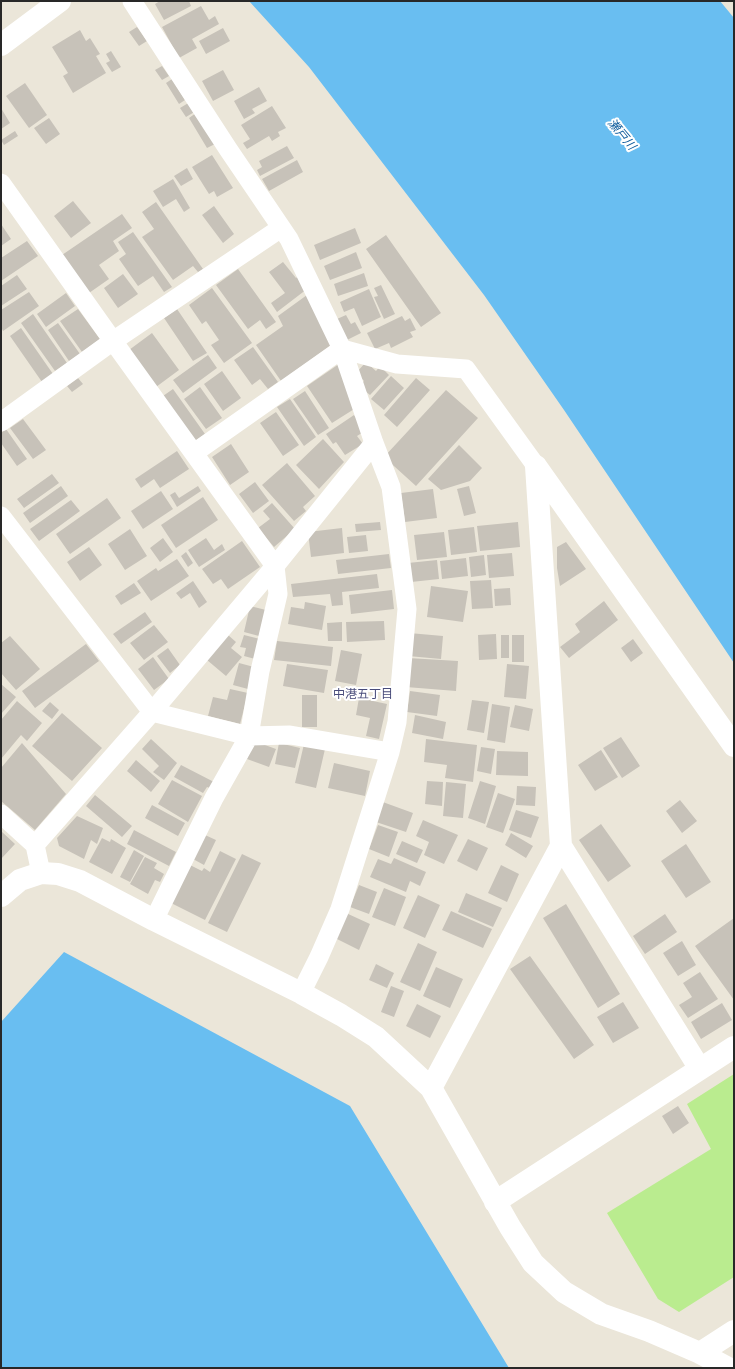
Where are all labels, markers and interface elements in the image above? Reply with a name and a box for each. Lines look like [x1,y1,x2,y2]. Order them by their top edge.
water label: 瀬戸川 [604,117,638,153]
district label: 中港五丁目 [333,688,393,702]

